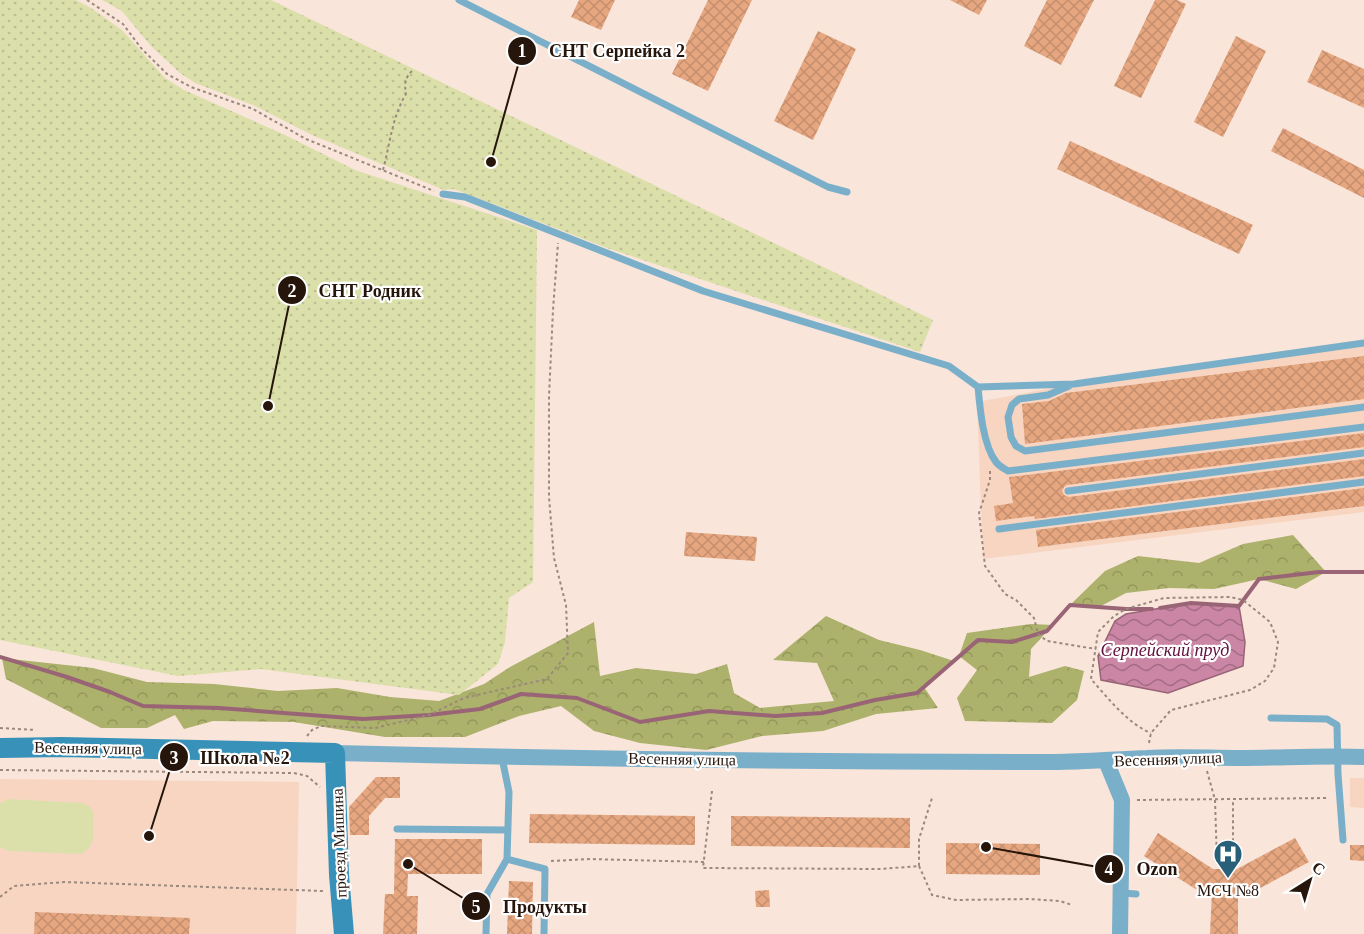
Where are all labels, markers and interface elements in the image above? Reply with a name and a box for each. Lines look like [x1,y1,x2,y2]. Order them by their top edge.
callout: СНТ Серпейка 2 [507,33,697,69]
text: 1 [518,41,527,61]
text: СНТ Серпейка 2 [549,41,685,61]
callout: СНТ Родник [277,272,434,308]
text: 2 [288,281,297,301]
text: СНТ Родник [319,281,422,301]
water label: Серпейский пруд [1101,640,1229,660]
street label: Весенняя улица [34,739,142,758]
callout: Школа №2 [159,739,302,775]
text: 3 [170,748,179,768]
text: Школа №2 [200,748,290,768]
street label: Весенняя улица [1114,749,1222,770]
street label: Весенняя улица [628,750,736,769]
street label: проезд Мишина [329,788,350,898]
hospital icon: МСЧ №8 [1212,838,1244,880]
north arrow [1280,850,1340,910]
callout: Ozon [1094,851,1189,887]
text: С [1309,858,1328,879]
text: 4 [1105,859,1114,879]
text: Ozon [1136,859,1178,879]
place label: МСЧ №8 [1197,882,1259,899]
callout: Продукты [461,888,599,924]
text: 5 [472,897,481,917]
text: Продукты [503,897,587,917]

